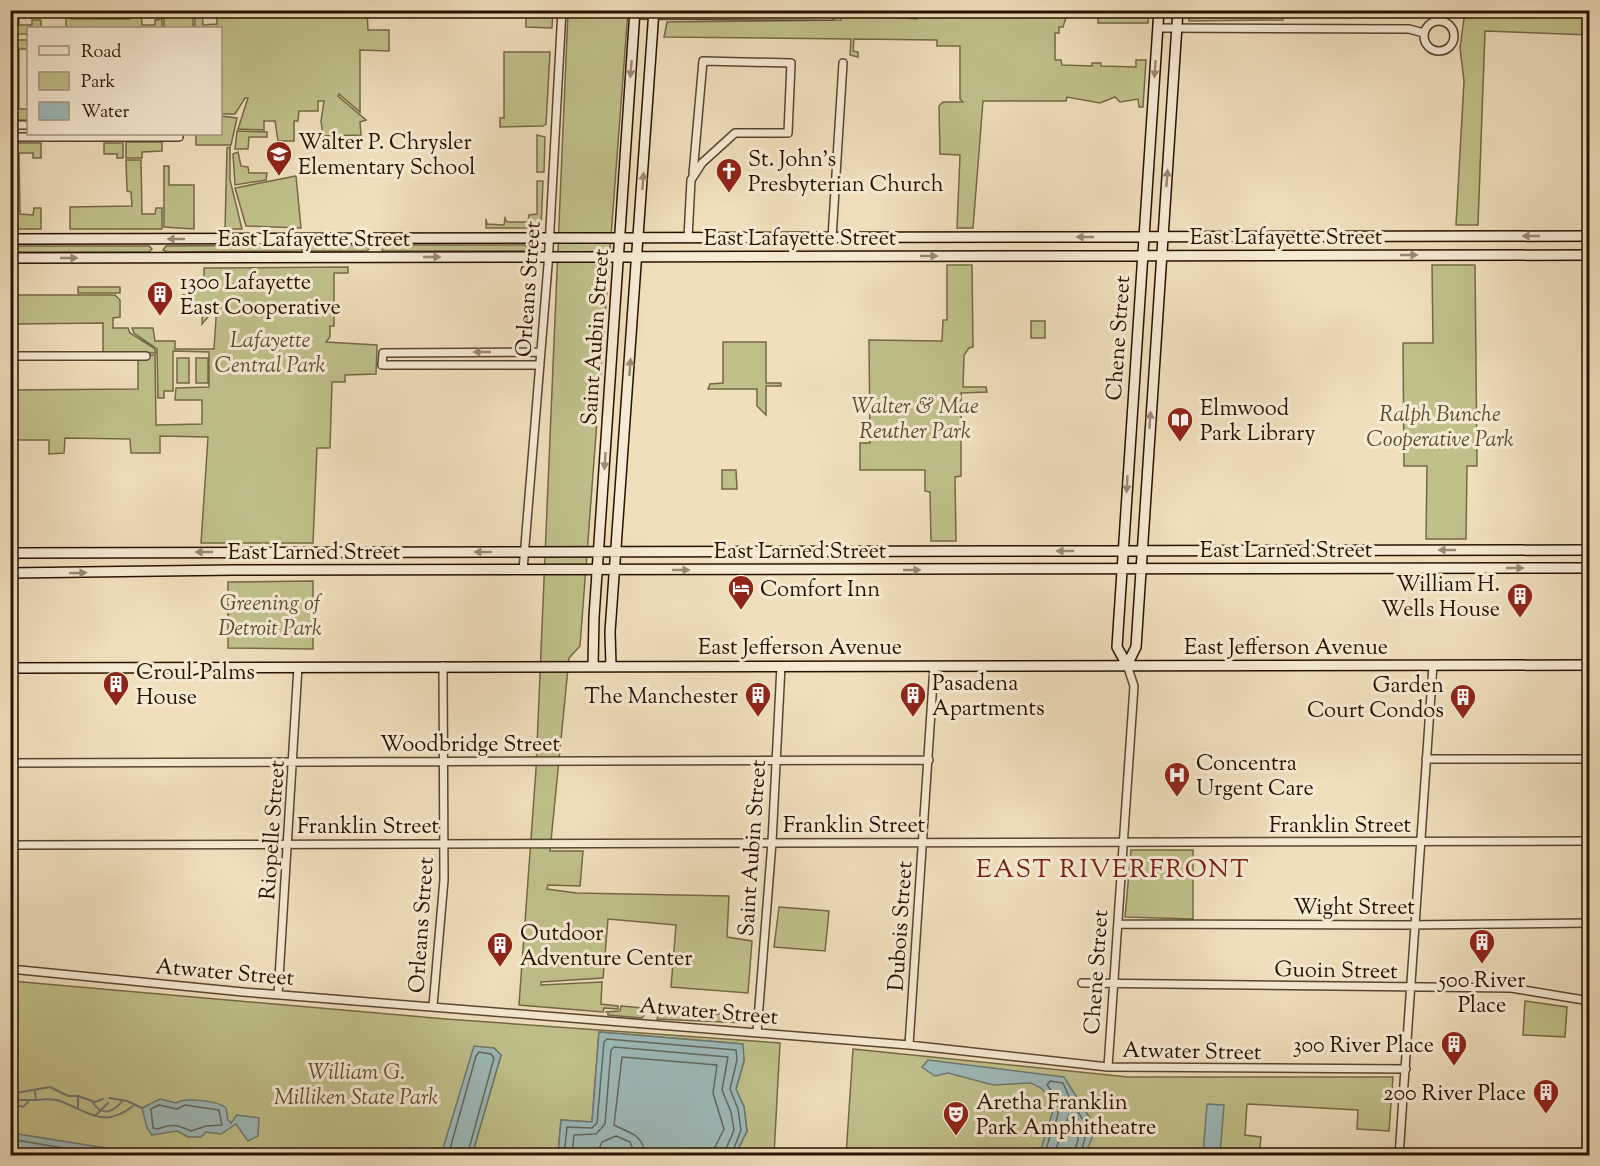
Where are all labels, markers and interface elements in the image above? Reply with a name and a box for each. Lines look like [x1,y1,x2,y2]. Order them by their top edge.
legend [27,27,222,135]
text: Road [81,40,121,66]
one-way arrow [627,59,636,78]
one-way arrow [1150,59,1160,78]
text: Park [81,70,116,96]
text: Water [81,100,130,126]
place label: Walter P. Chrysler Elementary School [298,128,475,185]
school or university icon: Walter P. Chrysler Elementary School [264,139,294,177]
place label: St. John's Presbyterian Church [748,145,944,202]
church icon: St. John's Presbyterian Church [714,156,744,194]
one-way arrow [1162,169,1171,188]
one-way arrow [638,171,647,190]
street label: Orleans Street [509,220,551,358]
street label: East Lafayette Street [1190,223,1383,255]
street label: East Lafayette Street [704,224,897,256]
street label: East Lafayette Street [218,225,411,257]
one-way arrow [1522,231,1541,240]
one-way arrow [1076,232,1095,242]
one-way arrow [166,234,185,244]
street label: Saint Aubin Street [575,247,619,427]
one-way arrow [1399,250,1418,260]
one-way arrow [920,251,939,261]
one-way arrow [422,252,441,262]
one-way arrow [59,253,78,263]
place label: 1300 Lafayette East Cooperative [180,268,341,325]
street label: Chene Street [1100,274,1140,402]
building icon: 1300 Lafayette East Cooperative [145,279,175,317]
park label: Lafayette Central Park [214,326,326,383]
one-way arrow [473,347,492,357]
one-way arrow [625,358,635,377]
park label: Walter & Mae Reuther Park [851,392,979,449]
place label: Elmwood Park Library [1200,394,1315,451]
park label: Ralph Bunche Cooperative Park [1366,400,1514,457]
library icon: Elmwood Park Library [1165,405,1195,443]
one-way arrow [1145,411,1155,430]
one-way arrow [600,451,609,470]
one-way arrow [1123,474,1132,493]
street label: East Larned Street [1200,536,1373,568]
street label: East Larned Street [714,537,887,569]
street label: East Larned Street [228,538,401,570]
one-way arrow [1438,545,1457,555]
one-way arrow [1055,546,1074,556]
one-way arrow [195,547,214,557]
one-way arrow [474,547,493,557]
one-way arrow [1506,563,1525,573]
one-way arrow [671,565,690,575]
one-way arrow [903,565,922,575]
one-way arrow [68,568,87,577]
place label: William H. Wells House [1381,570,1500,627]
hotel icon: Comfort Inn [726,573,756,611]
place label: Comfort Inn [760,575,880,607]
building icon: William H. Wells House [1505,581,1535,619]
park label: Greening of Detroit Park [218,589,323,646]
street label: East Jefferson Avenue [698,633,902,665]
street label: East Jefferson Avenue [1184,633,1388,665]
place label: Croul-Palms House [136,658,255,715]
building icon: Croul-Palms House [101,669,131,707]
place label: Pasadena Apartments [932,669,1045,726]
place label: Garden Court Condos [1307,671,1444,728]
building icon: The Manchester [743,680,773,718]
building icon: Pasadena Apartments [898,680,928,718]
place label: The Manchester [584,682,738,714]
building icon: Garden Court Condos [1448,682,1478,720]
street label: Woodbridge Street [380,730,560,762]
place label: Concentra Urgent Care [1196,749,1314,806]
street label: Saint Aubin Street [732,758,776,938]
street label: Riopelle Street [253,759,295,901]
hospital icon: Concentra Urgent Care [1162,760,1192,798]
street label: Franklin Street [783,811,926,843]
street label: Franklin Street [1269,811,1412,843]
street label: Franklin Street [297,812,440,844]
district label: EAST RIVERFRONT [976,852,1250,889]
street label: Orleans Street [402,856,444,994]
street label: Dubois Street [881,860,923,992]
street label: Wight Street [1293,893,1415,925]
street label: Chene Street [1078,908,1118,1036]
place label: Outdoor Adventure Center [520,919,692,976]
building icon: 500 River Place [1467,927,1497,965]
building icon: Outdoor Adventure Center [485,930,515,968]
street label: Atwater Street [154,952,296,996]
street label: Guoin Street [1274,955,1398,989]
place label: 500 River Place [1437,966,1525,1023]
street label: Atwater Street [638,991,780,1035]
building icon: 300 River Place [1439,1029,1469,1067]
place label: 300 River Place [1293,1031,1434,1063]
street label: Atwater Street [1122,1036,1262,1070]
park label: William G. Milliken State Park [274,1058,438,1115]
building icon: 200 River Place [1531,1077,1561,1115]
place label: 200 River Place [1383,1079,1526,1111]
place label: Aretha Franklin Park Amphitheatre [976,1088,1156,1145]
theatre icon: Aretha Franklin Park Amphitheatre [941,1099,971,1137]

